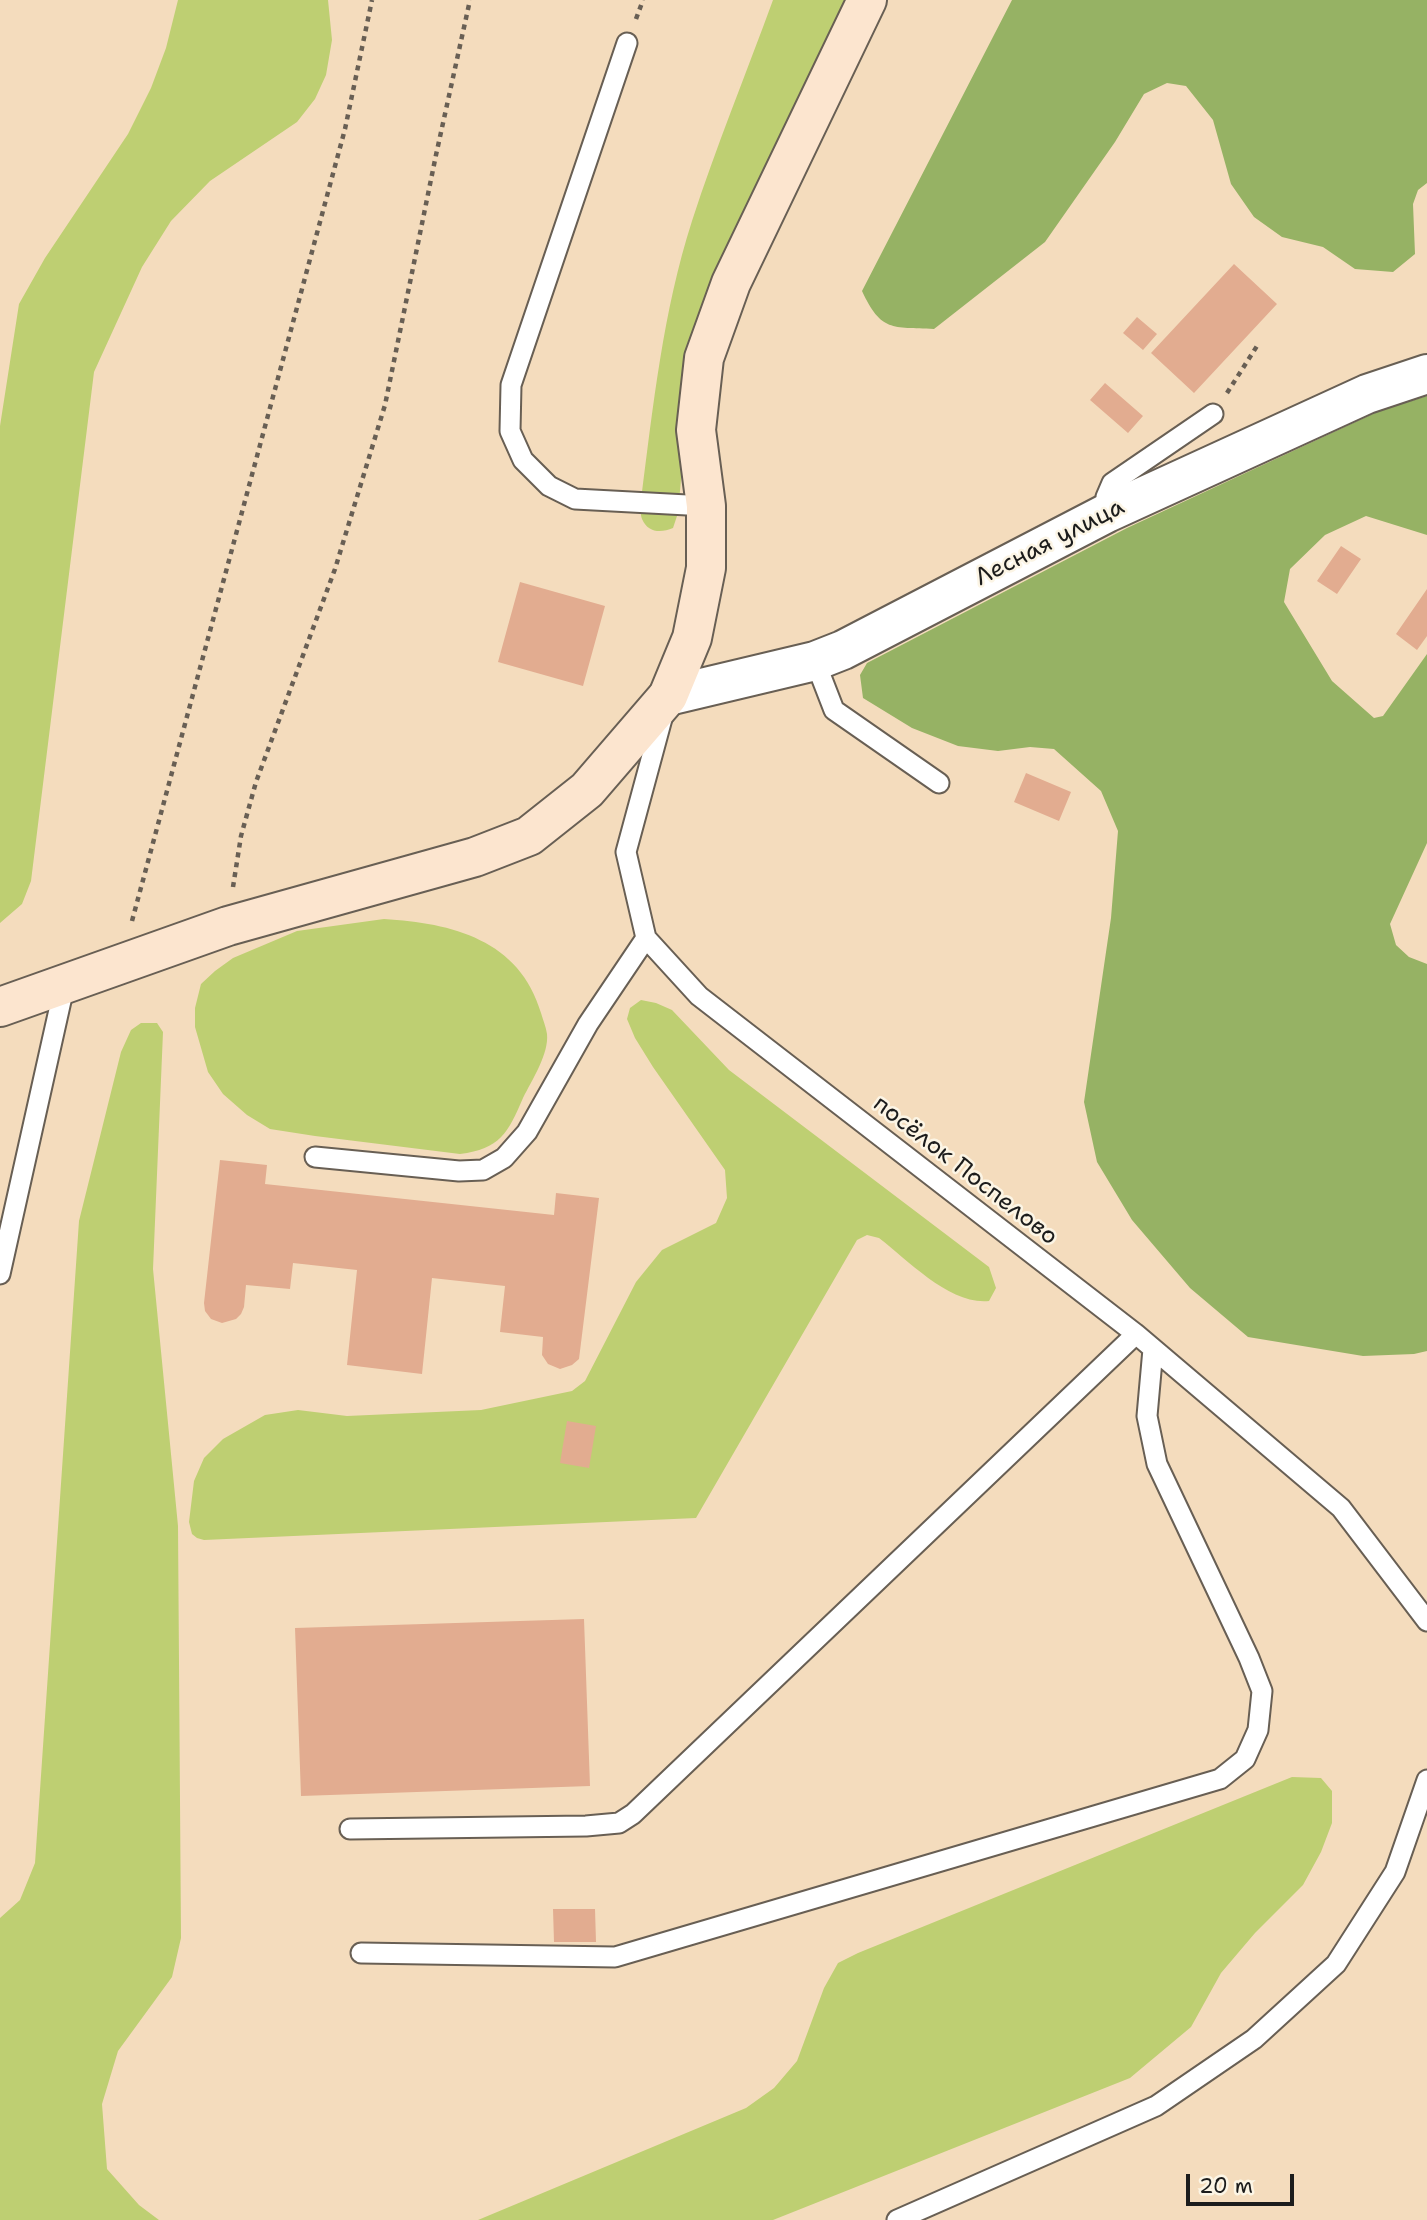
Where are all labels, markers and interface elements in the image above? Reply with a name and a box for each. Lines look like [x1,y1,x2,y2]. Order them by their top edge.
street label: Лесная улица [971,493,1129,593]
street label: посёлок Поспелово [867,1090,1063,1252]
scale bar [1189,2160,1298,2204]
text: 20 m [1199,2172,1253,2200]

